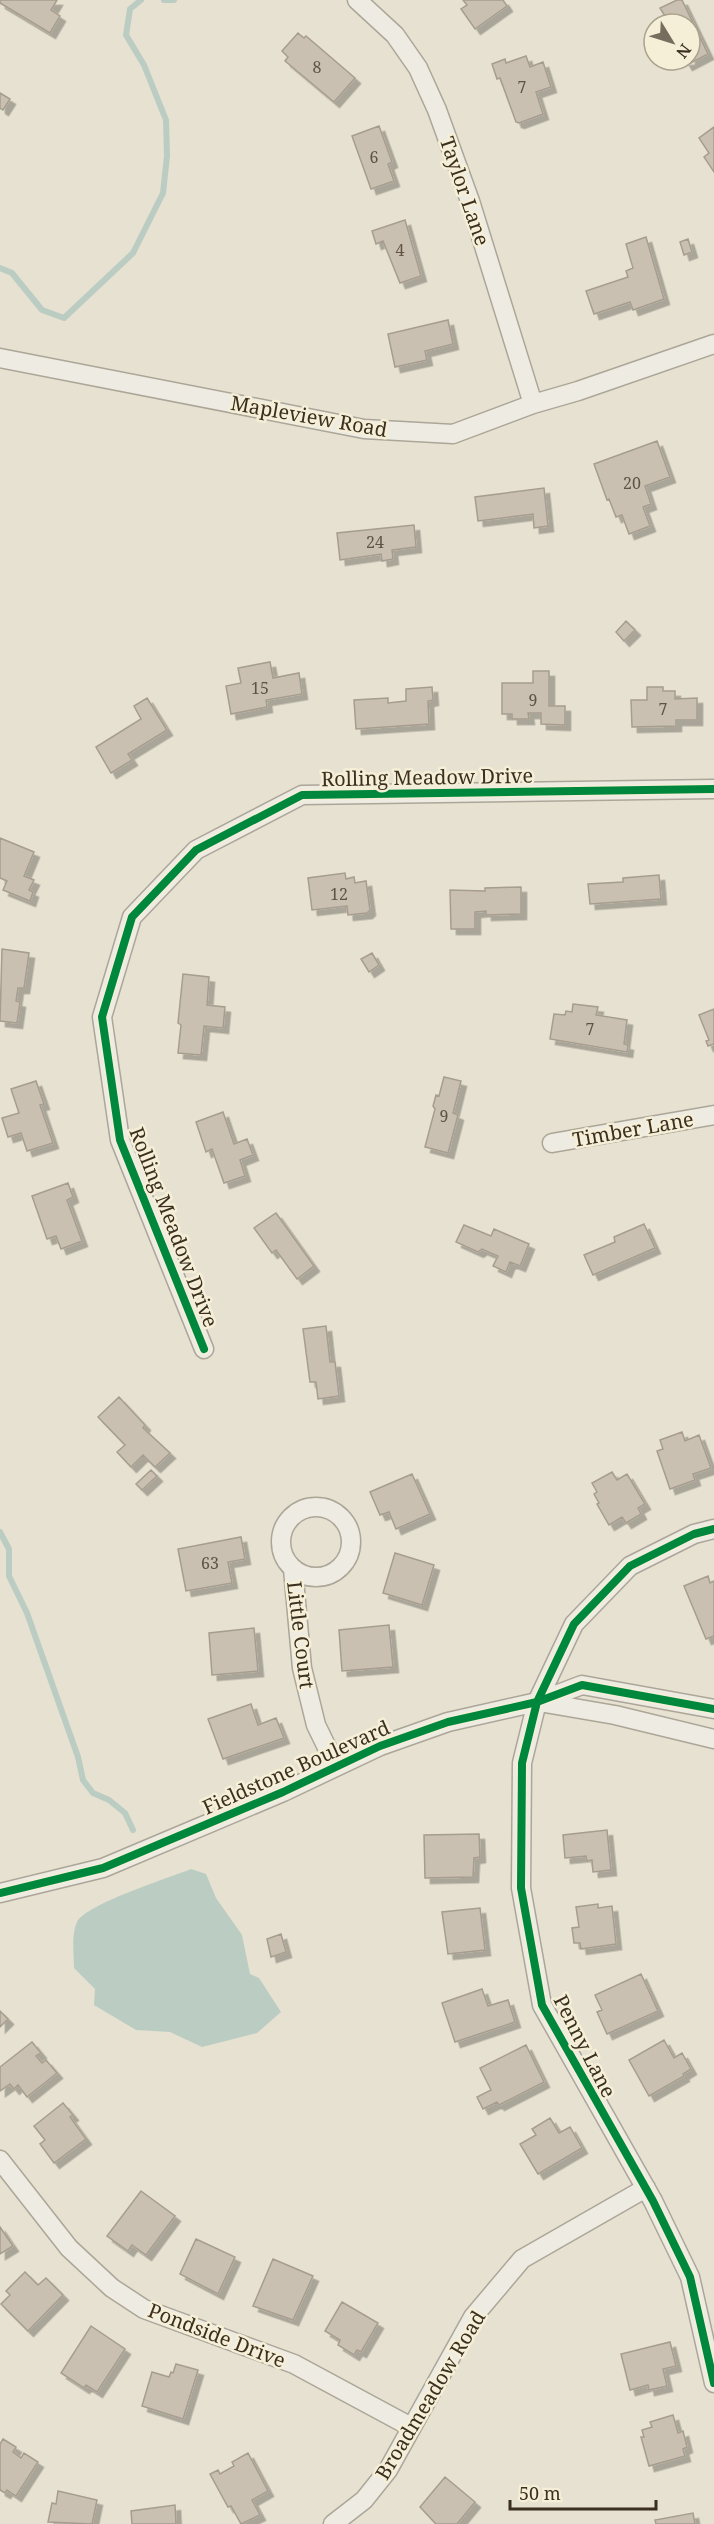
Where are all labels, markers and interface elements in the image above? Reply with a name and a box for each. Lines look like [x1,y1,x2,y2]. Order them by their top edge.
north arrow [642,12,702,72]
text: N [671,39,696,63]
house number: 8 [313,56,322,78]
house number: 7 [518,76,527,98]
street label: Taylor Lane [434,133,496,249]
house number: 6 [370,146,379,168]
house number: 4 [396,239,405,261]
street label: Mapleview Road [229,389,389,443]
house number: 20 [623,472,641,494]
house number: 24 [366,531,384,553]
house number: 15 [251,677,269,699]
house number: 9 [529,689,537,711]
house number: 7 [659,698,668,720]
street label: Rolling Meadow Drive [321,762,533,792]
house number: 12 [330,883,348,905]
house number: 7 [586,1018,595,1040]
house number: 9 [440,1105,448,1127]
street label: Timber Lane [570,1105,696,1153]
street label: Rolling Meadow Drive [123,1123,225,1331]
house number: 63 [201,1552,219,1574]
street label: Little Court [281,1580,321,1690]
street label: Fieldstone Boulevard [198,1713,394,1821]
street label: Penny Lane [548,1990,622,2102]
street label: Pondside Drive [144,2296,290,2374]
street label: Broadmeadow Road [369,2305,491,2485]
scale bar [510,2473,656,2511]
text: 50 m [519,2481,561,2505]

